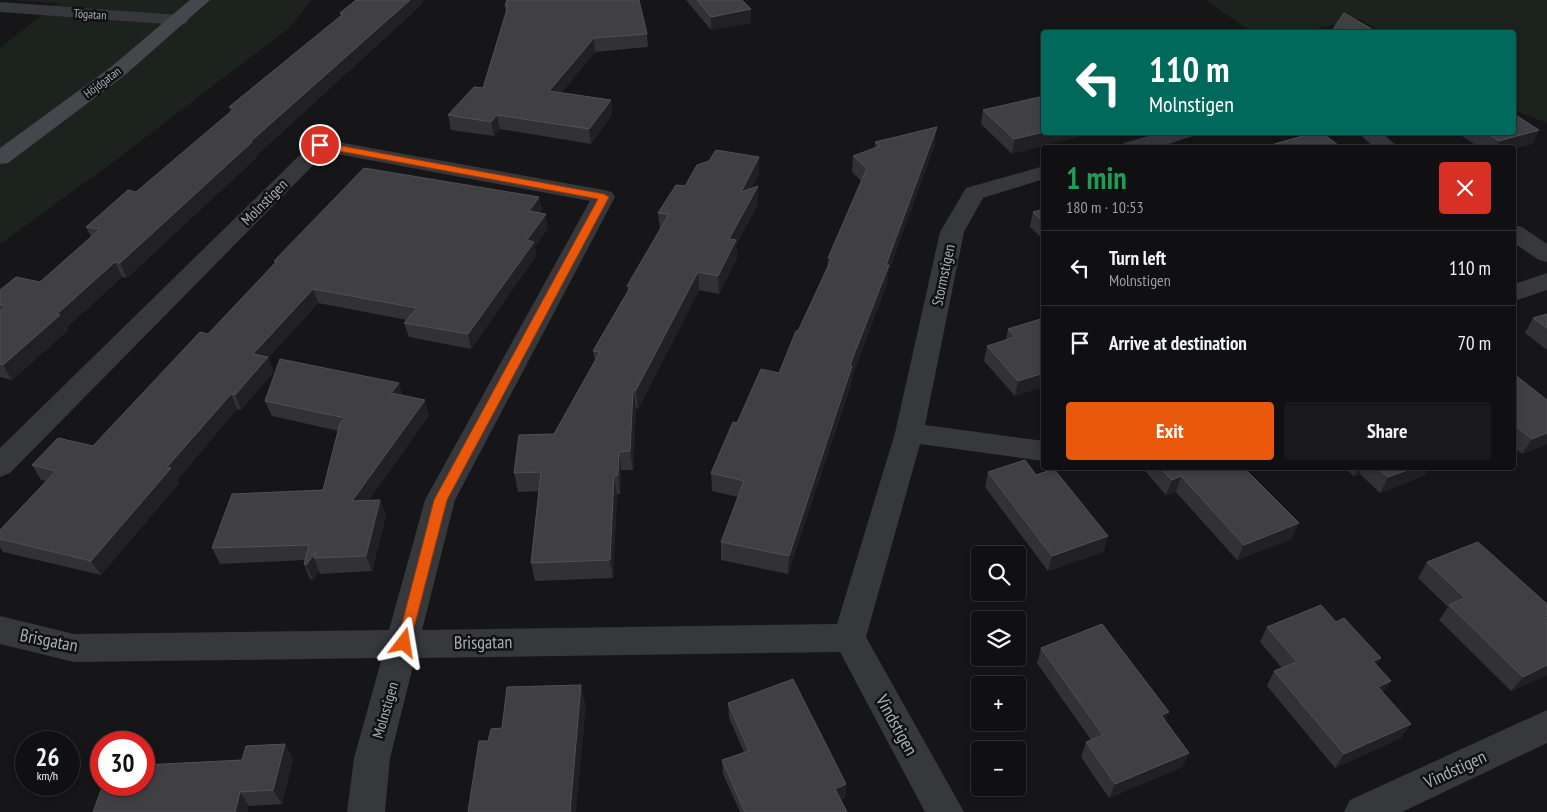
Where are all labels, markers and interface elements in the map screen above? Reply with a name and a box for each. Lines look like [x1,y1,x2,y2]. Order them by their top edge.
street label: Tögatan [73,5,107,23]
text: 110 m [1149,46,1230,92]
icon: left [1066,50,1131,115]
street label: Höjdgatan [80,63,124,101]
text: Molnstigen [1149,90,1234,118]
pin [299,124,341,166]
icon: arrive [306,131,334,159]
text: 1 min [1066,158,1127,197]
button: close [1439,162,1491,214]
street label: Molnstigen [237,175,291,229]
text: 180 m · 10:53 [1066,197,1144,217]
street label: Stormstigen [927,242,959,308]
text: Turn left [1109,246,1166,270]
icon: left [1066,254,1094,282]
text: 110 m [1449,256,1491,280]
text: Molnstigen [1109,270,1171,290]
icon: arrive [1066,329,1094,357]
text: Arrive at destination [1109,331,1247,355]
text: 70 m [1458,331,1491,355]
button: Exit [1066,402,1274,460]
button: Share [1284,402,1491,460]
map controls [971,546,1026,796]
button: search [971,546,1026,601]
button: layers [971,611,1026,666]
position arrow [377,616,429,668]
street label: Brisgatan [18,623,80,657]
street label: Brisgatan [454,630,512,654]
button: + [971,676,1026,731]
street label: Molnstigen [368,680,402,740]
street label: Vindstigen [870,690,923,759]
speed limit sign: 30 [90,731,155,796]
text: 26 [36,741,59,773]
button: − [971,741,1026,796]
street label: Vindstigen [1419,745,1490,794]
text: km/h [37,768,58,783]

